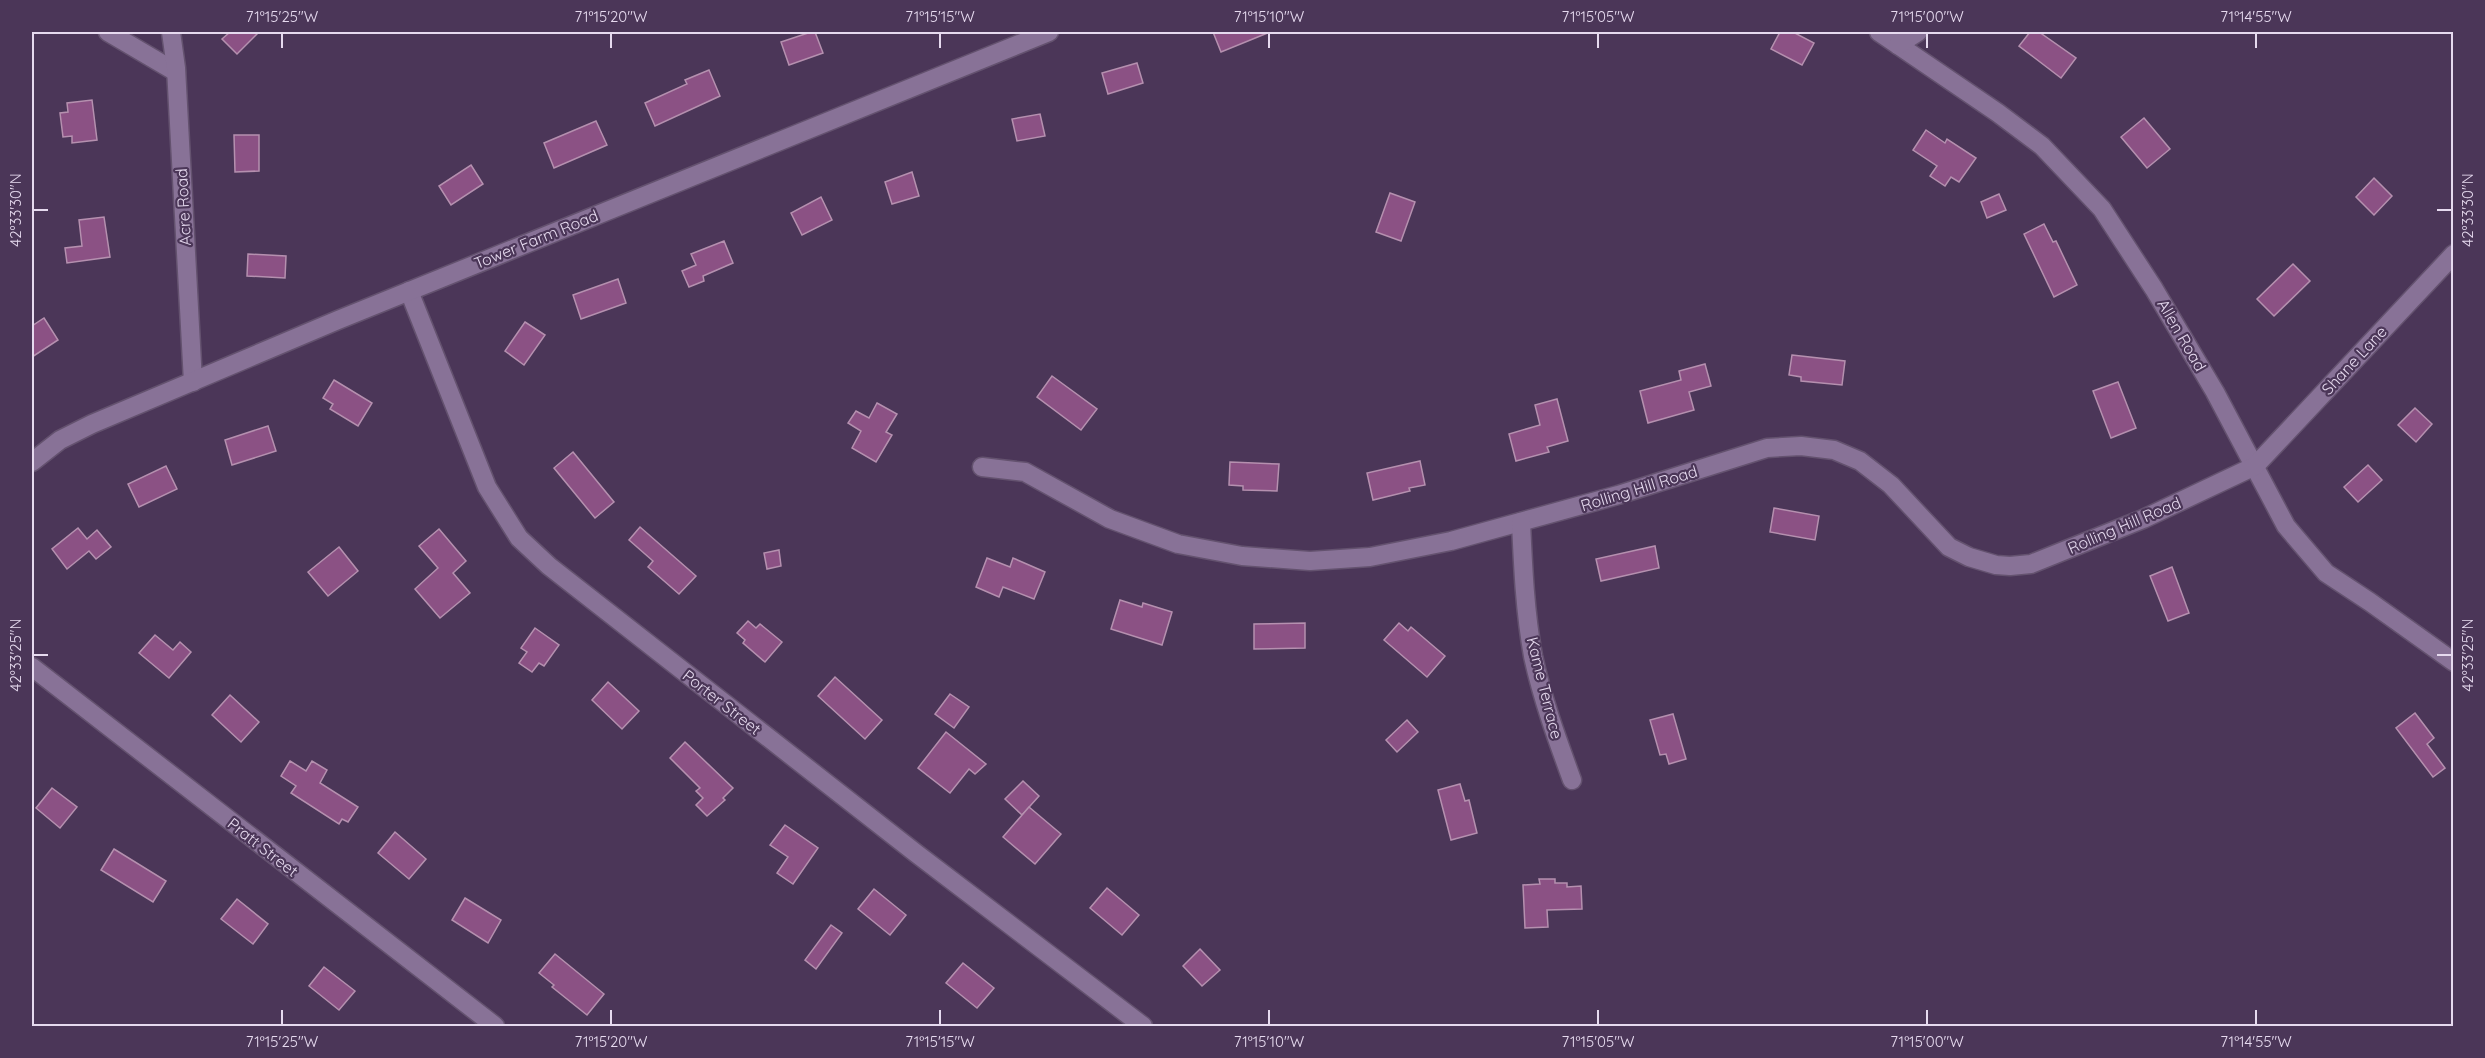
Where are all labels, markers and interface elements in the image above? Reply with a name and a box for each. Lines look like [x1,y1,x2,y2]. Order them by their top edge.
text: 71°15'25"W [246,7,319,26]
text: 71°15'20"W [574,7,648,26]
text: 71°15'15"W [905,7,975,26]
text: 71°15'10"W [1234,7,1305,26]
text: 71°15'05"W [1562,7,1635,26]
text: 71°15'00"W [1890,7,1964,26]
text: 71°14'55"W [2220,7,2292,26]
street label: Acre Road [171,168,195,246]
text: 42°33'30"N [6,173,25,247]
text: 42°33'30"N [2458,173,2477,247]
street label: Tower Farm Road [471,205,601,273]
street label: Allen Road [2153,295,2211,375]
street label: Shane Lane [2317,321,2391,399]
street label: Rolling Hill Road [1578,461,1700,515]
street label: Rolling Hill Road [2064,492,2184,558]
text: 42°33'25"N [6,619,25,691]
text: 42°33'25"N [2458,619,2477,691]
street label: Kame Terrace [1523,635,1567,741]
street label: Porter Street [679,665,765,739]
street label: Pratt Street [224,813,302,881]
text: 71°15'25"W [246,1032,319,1051]
text: 71°15'20"W [574,1032,648,1051]
text: 71°15'15"W [905,1032,975,1051]
text: 71°15'10"W [1234,1032,1305,1051]
text: 71°15'05"W [1562,1032,1635,1051]
text: 71°15'00"W [1890,1032,1964,1051]
text: 71°14'55"W [2220,1032,2292,1051]

